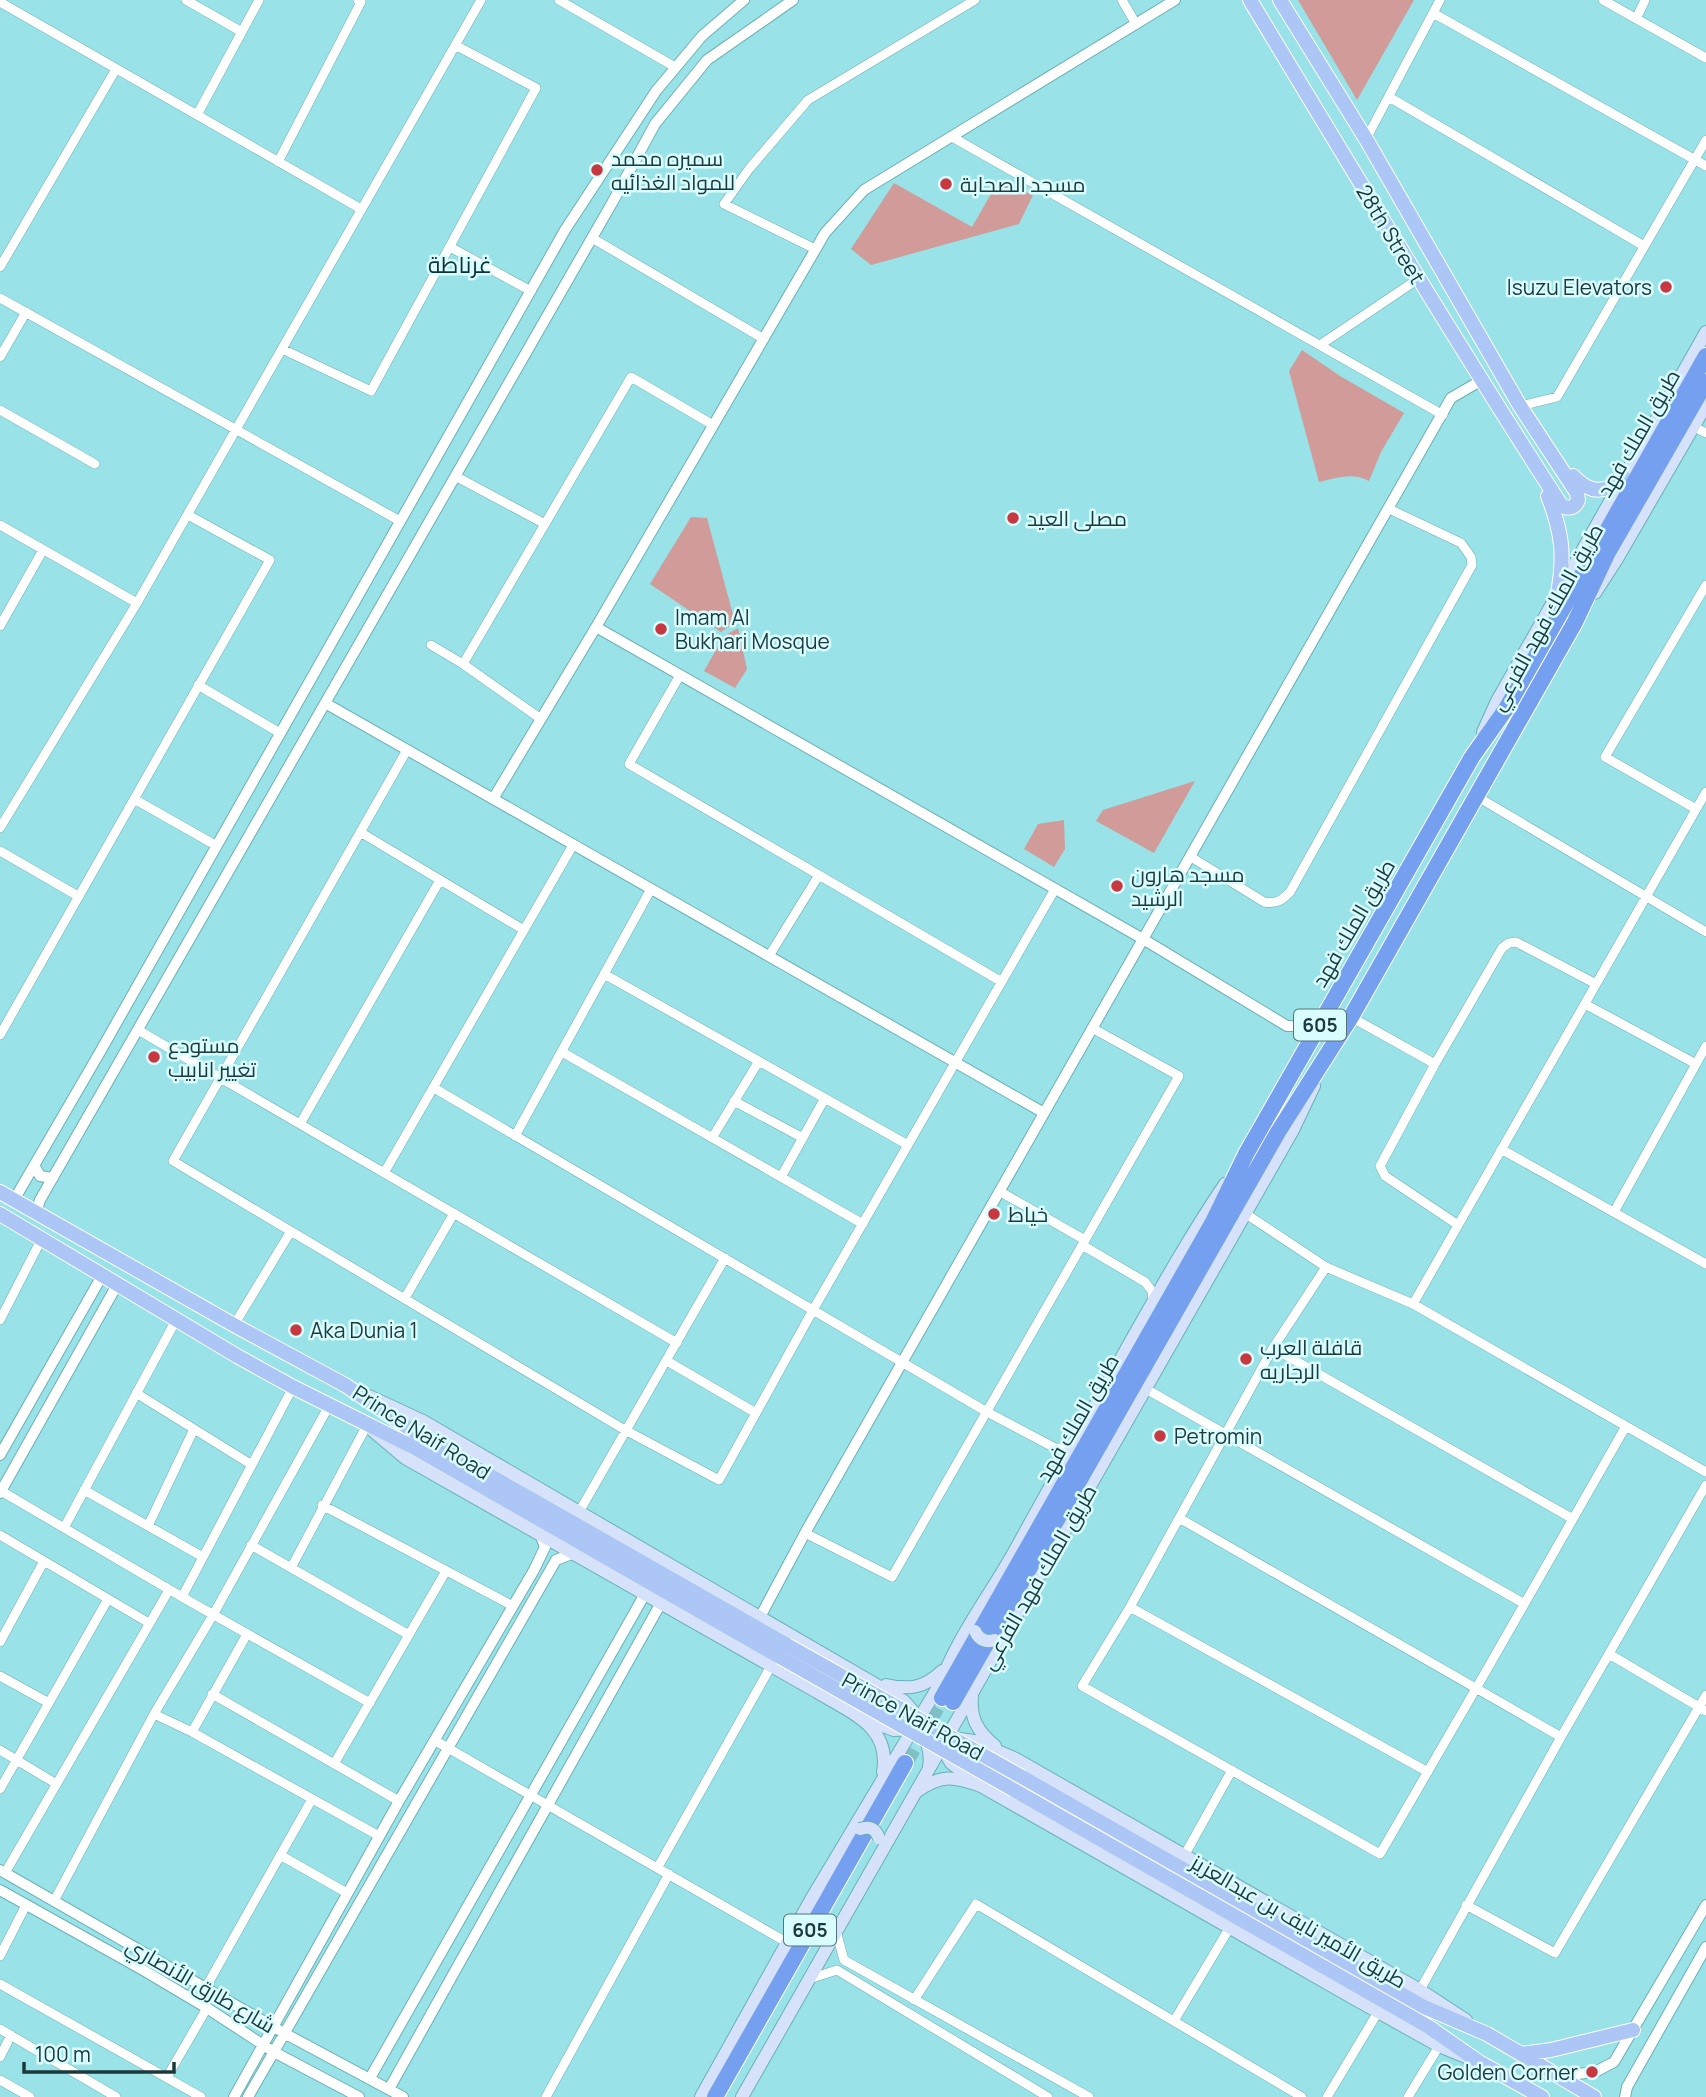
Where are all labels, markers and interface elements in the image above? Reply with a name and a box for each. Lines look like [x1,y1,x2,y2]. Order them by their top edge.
place label: سميره محمد للمواد الغذائيه [611,144,735,196]
marker: سميره محمد للمواد الغذائيه [589,162,605,178]
place label: مسجد الصحابة [960,170,1086,198]
marker: مسجد الصحابة [938,176,954,192]
street label: 28th Street [1350,179,1432,289]
district label: غرناطة [428,248,492,280]
place label: Isuzu Elevators [1507,273,1652,301]
marker: Isuzu Elevators [1658,279,1674,295]
street label: طريق الملك فهد [1590,364,1686,502]
place label: مصلى العيد [1027,504,1127,532]
marker: مصلى العيد [1005,510,1021,526]
street label: طريق الملك فهد الفرعي [1483,518,1612,717]
place label: Imam Al Bukhari Mosque [675,603,830,655]
marker: Imam Al Bukhari Mosque [653,621,669,637]
street label: طريق الملك فهد [1305,854,1401,992]
place label: مسجد هارون الرشيد [1131,860,1245,912]
marker: مسجد هارون الرشيد [1109,878,1125,894]
road number: 605 [1294,1009,1346,1040]
place label: مستودع تغيير انابيب [168,1031,257,1083]
marker: مستودع تغيير انابيب [146,1049,162,1065]
place label: خياط [1008,1200,1048,1228]
marker: خياط [986,1206,1002,1222]
place label: Aka Dunia 1 [310,1316,418,1344]
marker: Aka Dunia 1 [288,1322,304,1338]
place label: قافلة العرب الرجاريه [1260,1333,1362,1385]
street label: طريق الملك فهد [1029,1349,1125,1487]
marker: قافلة العرب الرجاريه [1238,1351,1254,1367]
street label: Prince Naif Road [348,1378,496,1486]
place label: Petromin [1174,1422,1262,1450]
marker: Petromin [1152,1428,1168,1444]
street label: طريق الملك فهد الفرعي [973,1479,1105,1676]
street label: Prince Naif Road [837,1666,989,1766]
street label: طريق الأمير نايف بن عبدالعزيز [1185,1847,1412,1994]
road number: 605 [784,1914,836,1946]
street label: شارع طارق الأنصاري [120,1931,281,2042]
scale bar [24,2030,175,2074]
text: 100 m [35,2040,91,2068]
place label: Golden Corner [1438,2058,1578,2086]
marker: Golden Corner [1584,2064,1600,2080]

